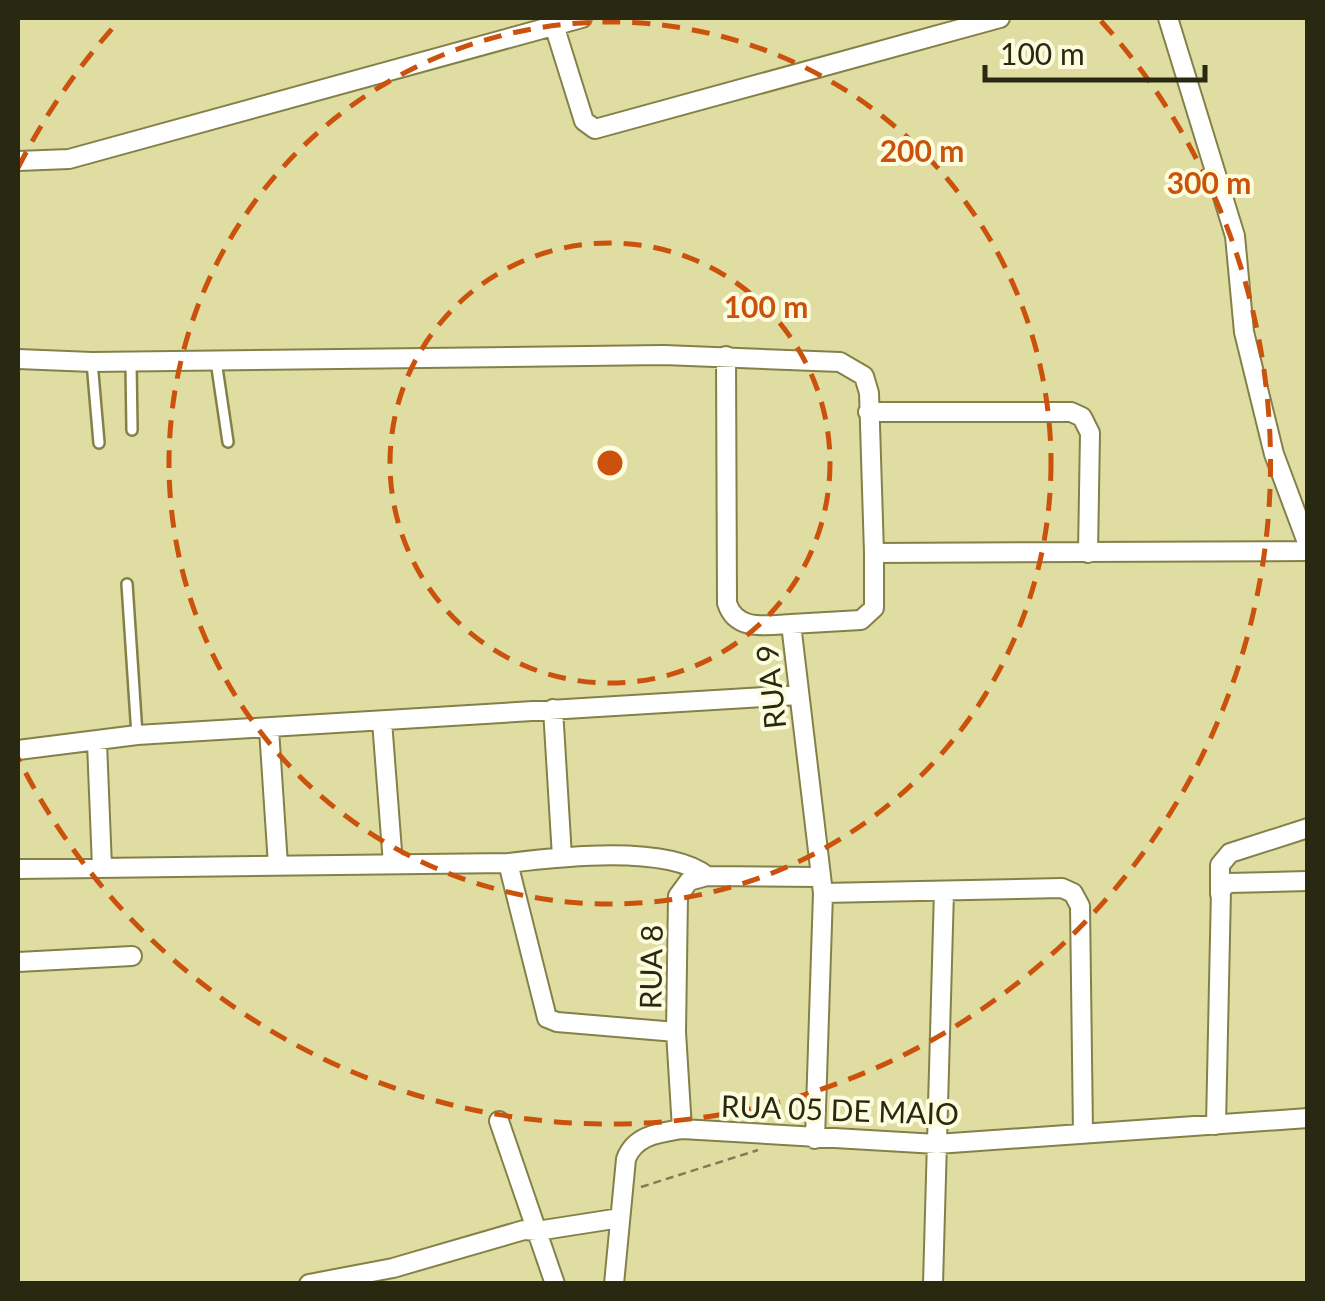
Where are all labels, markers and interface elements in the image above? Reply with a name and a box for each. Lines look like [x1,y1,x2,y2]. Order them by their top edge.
scale bar [985,20,1205,82]
text: 100 m [1000,35,1085,71]
text: 200 m [880,132,964,168]
text: 300 m [1167,164,1251,200]
text: 100 m [724,288,808,324]
centre of rings [592,445,628,481]
street label: RUA 9 [748,643,792,731]
street label: RUA 8 [631,924,669,1010]
street label: RUA 05 DE MAIO [720,1087,960,1131]

